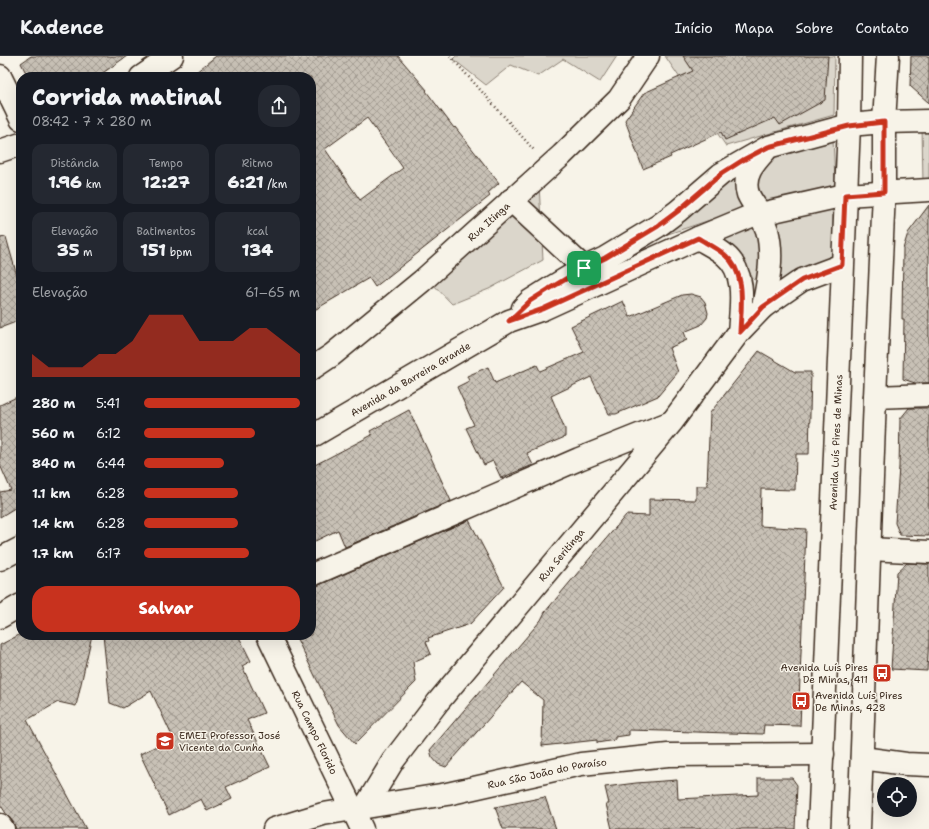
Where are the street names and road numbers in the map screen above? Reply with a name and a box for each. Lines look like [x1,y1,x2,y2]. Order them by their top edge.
street label: Rua Itinga [464,198,513,244]
street label: Avenida da Barreira Grande [348,338,473,419]
street label: Avenida Luís Pires de Minas [826,374,845,510]
street label: Rua Seritinga [535,525,588,584]
street label: Rua Campo Florido [289,688,341,776]
street label: Rua São João do Paraíso [486,755,607,791]

